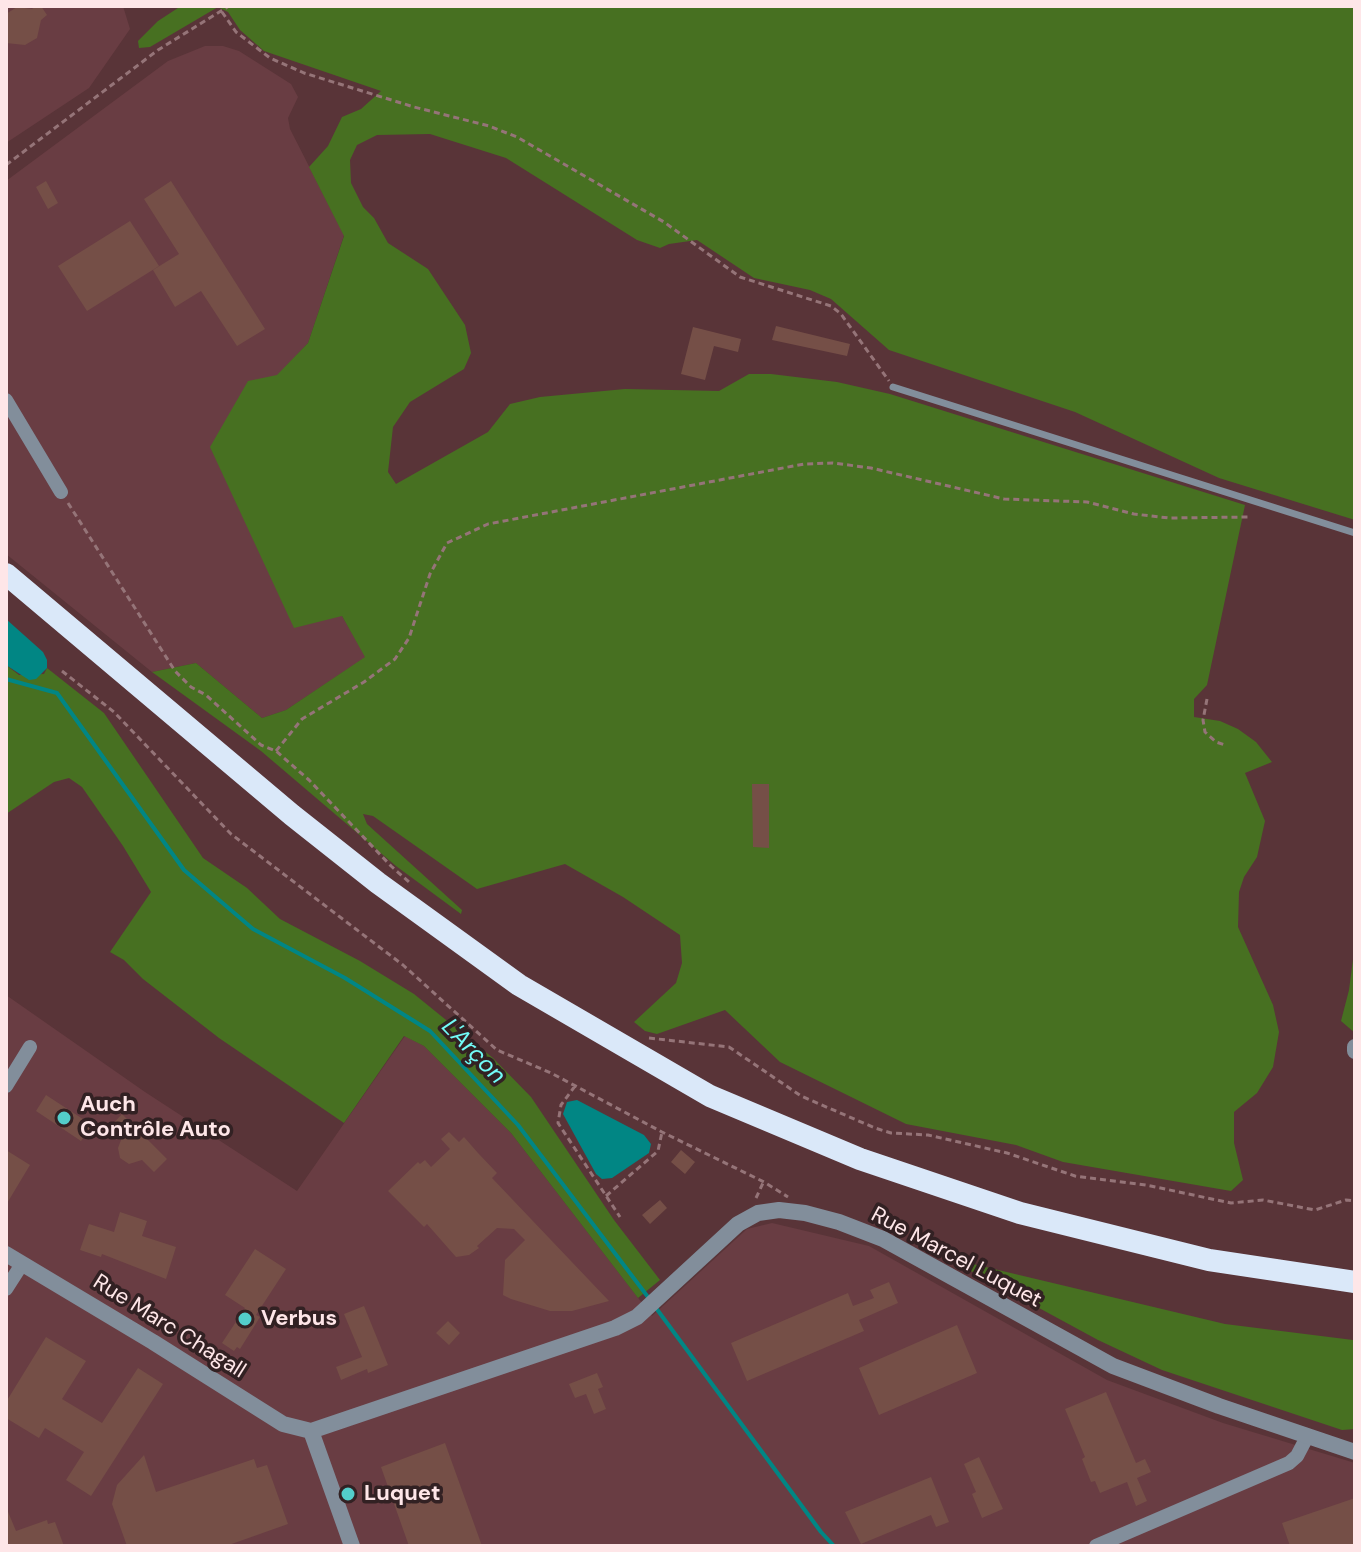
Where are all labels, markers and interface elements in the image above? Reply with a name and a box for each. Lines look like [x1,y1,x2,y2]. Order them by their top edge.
water label: L'Arçon [435,1013,511,1091]
place label: Auch Contrôle Auto [80,1092,231,1144]
marker: Auch Contrôle Auto [55,1109,73,1127]
street label: Rue Marcel Luquet [866,1202,1046,1314]
street label: Rue Marc Chagall [88,1269,250,1385]
place label: Verbus [261,1306,337,1332]
marker: Verbus [236,1310,254,1328]
place label: Luquet [364,1481,440,1507]
marker: Luquet [339,1485,357,1503]

